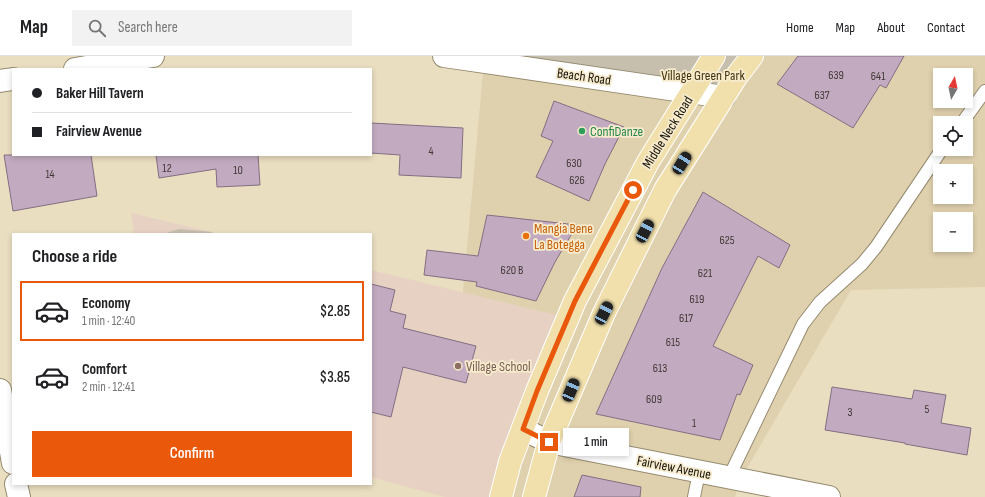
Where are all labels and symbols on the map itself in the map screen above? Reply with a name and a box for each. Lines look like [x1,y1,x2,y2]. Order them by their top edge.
street label: Beach Road [556,64,612,89]
park label: Village Green Park [661,67,745,84]
house number: 639 [828,68,844,83]
north arrow [933,68,973,108]
house number: 641 [871,69,886,84]
house number: 637 [814,88,830,103]
street label: Middle Neck Road [638,93,697,172]
place label: ConfiDanze [590,123,643,140]
marker: ConfiDanze [577,126,587,136]
house number: 4 [428,144,434,159]
car [671,150,693,176]
house number: 630 [566,156,582,171]
house number: 12 [162,161,172,176]
house number: 10 [233,163,243,178]
house number: 14 [45,167,55,182]
house number: 626 [569,173,585,188]
route start [624,181,642,199]
car [634,218,656,244]
place label: Mangia Bene La Botegga [534,220,593,253]
marker: Mangia Bene La Botegga [521,231,531,241]
house number: 625 [719,233,735,248]
house number: 620 B [501,263,523,278]
house number: 621 [698,266,713,281]
house number: 619 [690,292,704,307]
car [593,300,615,326]
house number: 617 [679,311,693,326]
house number: 615 [666,335,680,350]
place label: Village School [466,358,531,375]
marker: Village School [453,361,463,371]
house number: 613 [653,361,667,376]
car [561,377,581,403]
house number: 609 [646,392,662,407]
house number: 5 [925,402,930,417]
house number: 3 [847,405,853,420]
house number: 1 [692,416,697,431]
callout: 1 min [563,428,629,456]
route end [540,433,558,451]
street label: Fairview Avenue [635,452,712,483]

